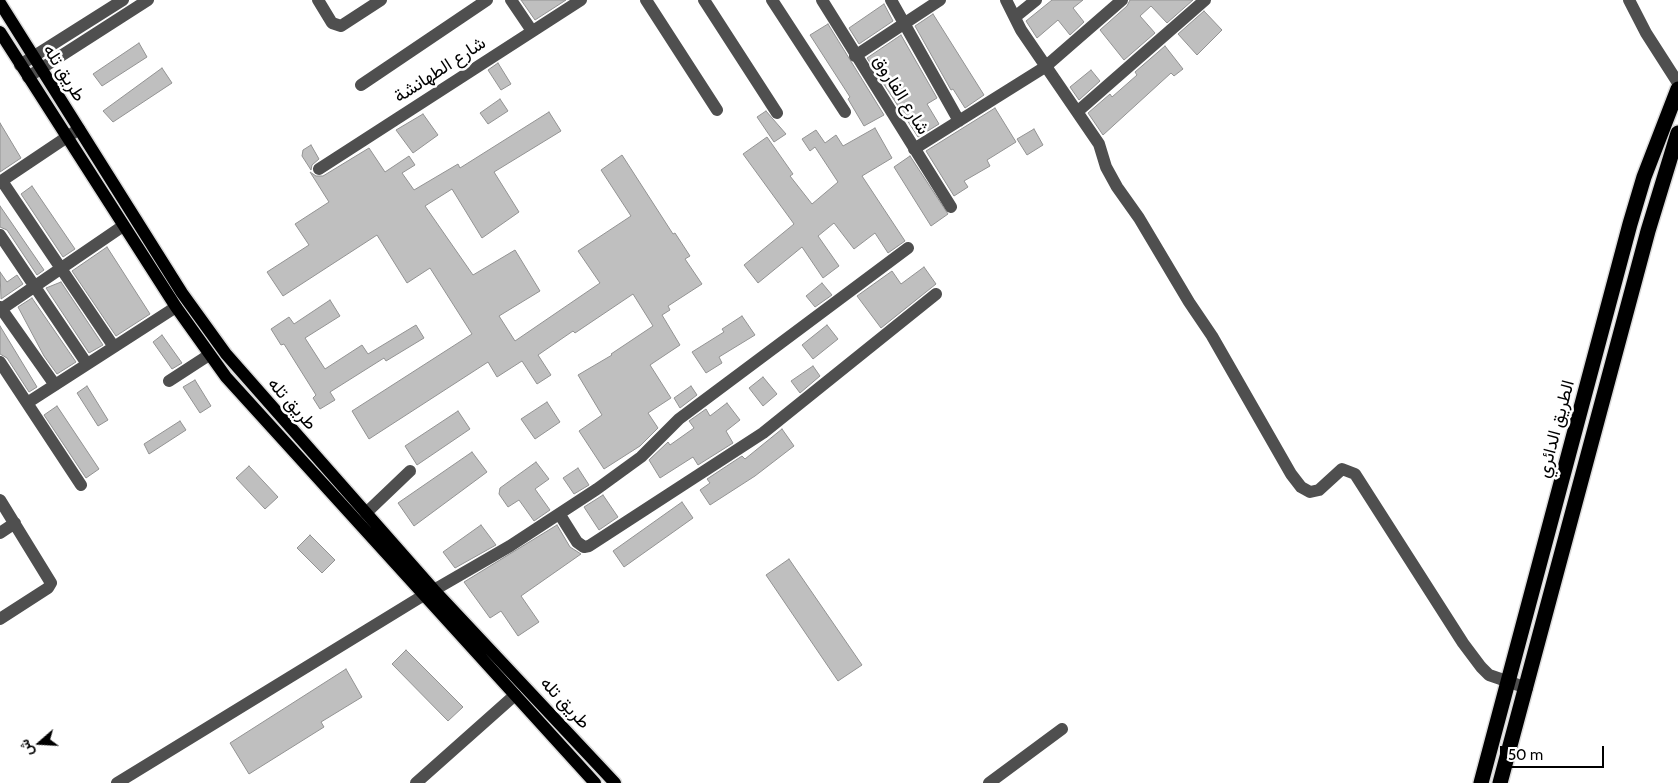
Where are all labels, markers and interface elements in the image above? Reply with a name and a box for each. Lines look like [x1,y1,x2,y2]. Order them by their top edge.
street label: شارع الطهانشة [390,32,490,108]
street label: طريق تله [38,40,90,106]
street label: شارع الفاروق [868,51,934,139]
street label: طريق تله [263,373,321,435]
street label: الطريق الدائري [1533,378,1579,480]
street label: طريق تله [536,673,594,733]
north arrow [15,718,65,768]
scale bar [1503,736,1607,768]
text: ش [15,737,37,759]
text: 50 m [1508,746,1543,764]

